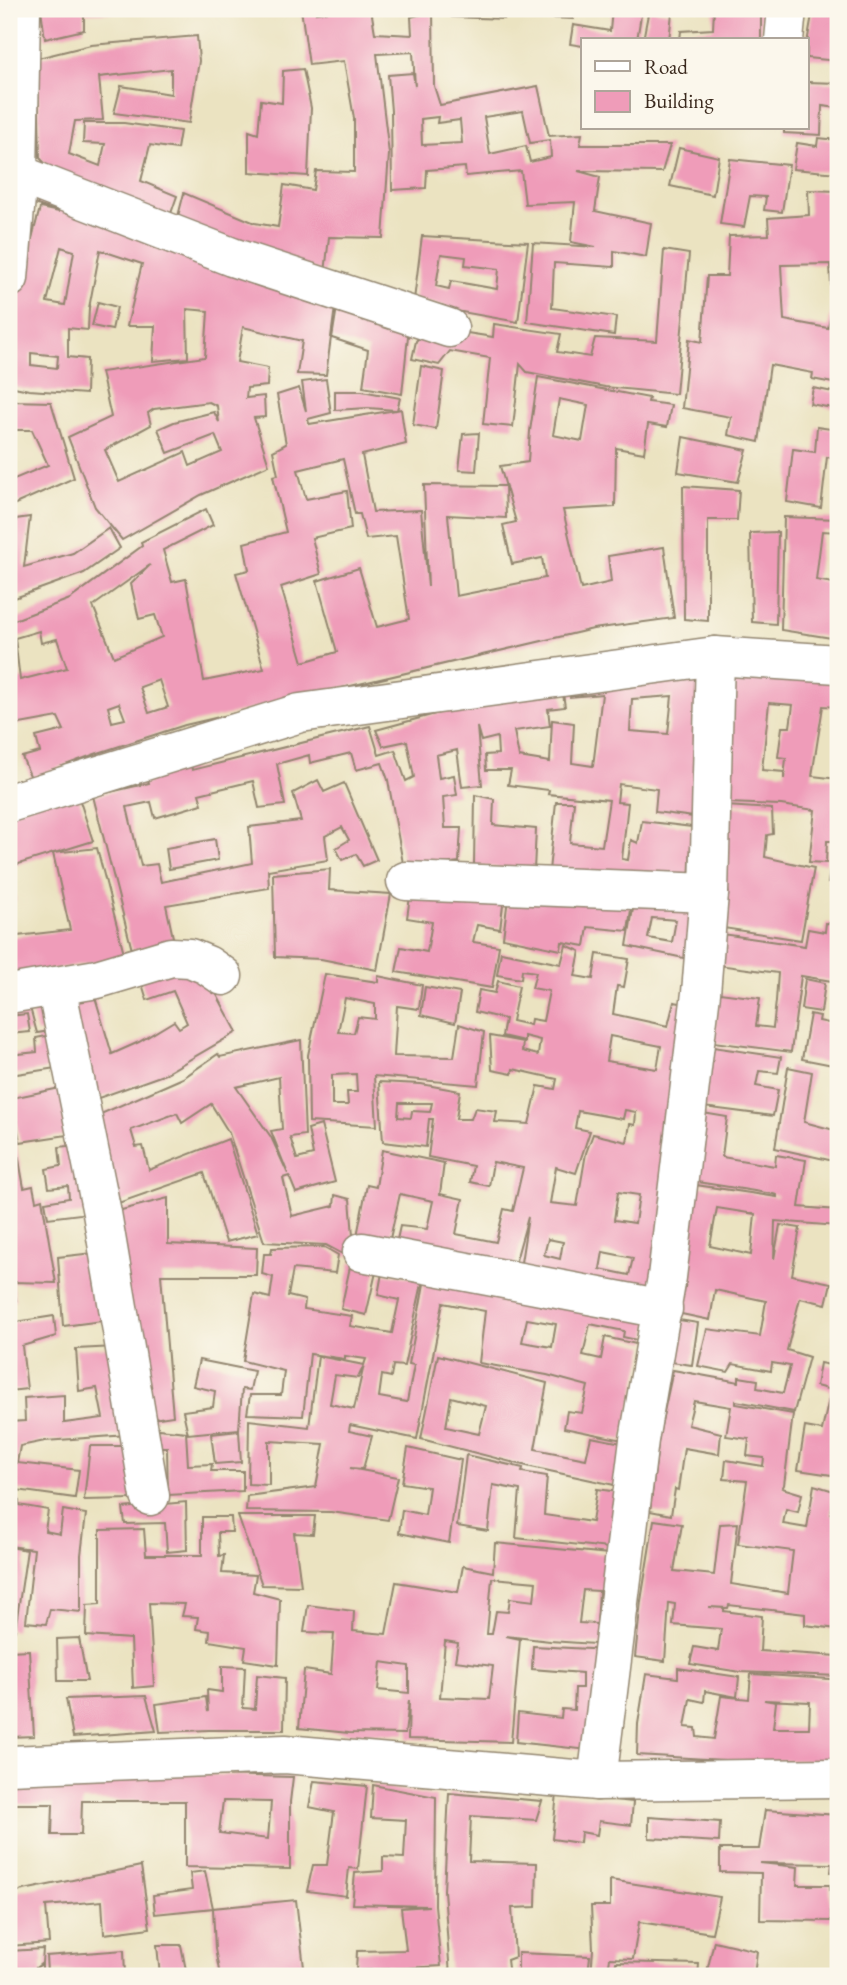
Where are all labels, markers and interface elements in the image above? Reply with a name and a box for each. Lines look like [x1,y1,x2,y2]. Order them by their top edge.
legend [581,38,808,130]
text: Road [644,53,688,80]
text: Building [644,87,714,114]

